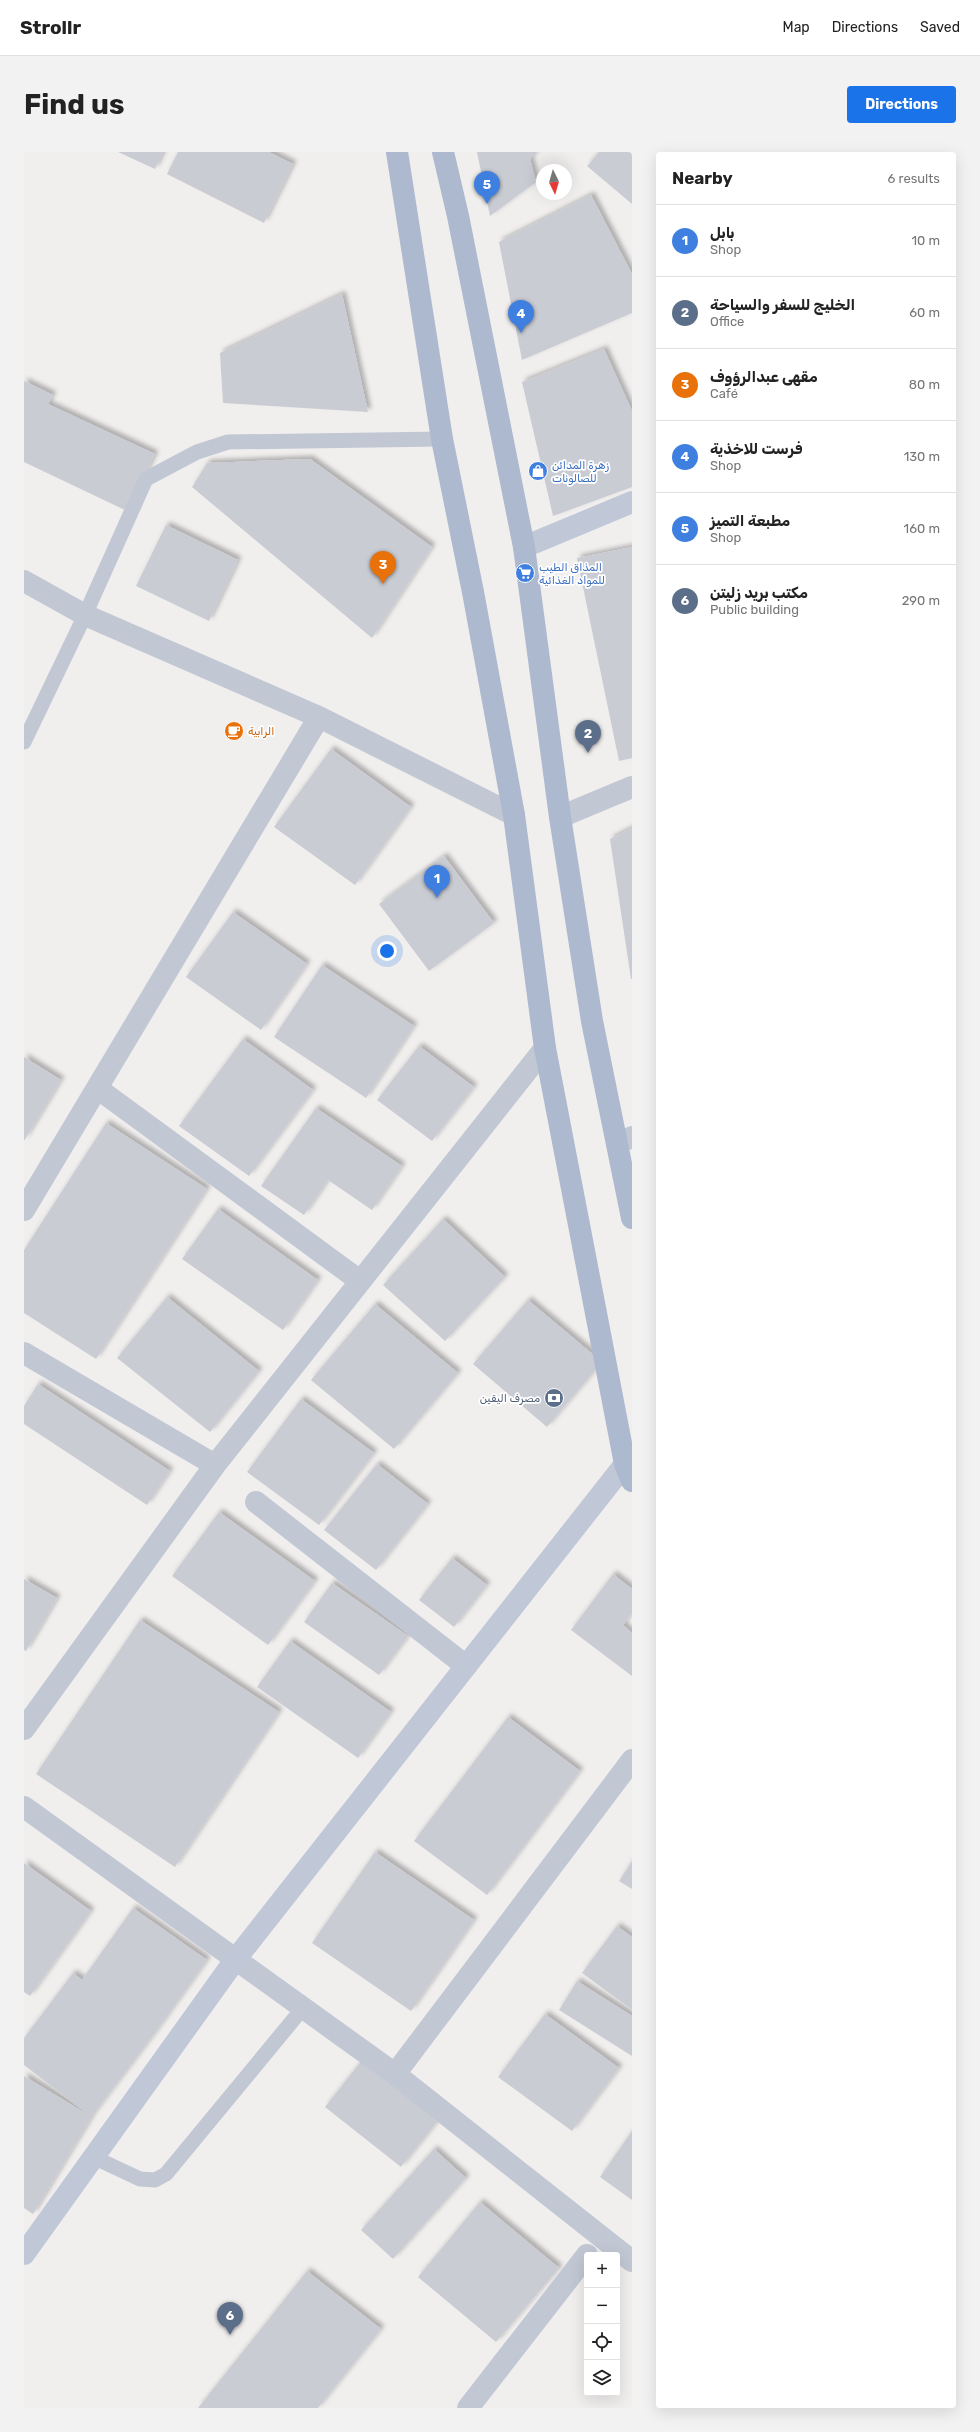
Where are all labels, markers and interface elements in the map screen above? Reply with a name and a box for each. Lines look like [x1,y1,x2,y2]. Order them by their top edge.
text: Strollr [20,16,81,39]
text: Map [783,19,810,36]
text: Directions [832,19,898,36]
text: Saved [920,19,960,36]
button: Directions [847,86,956,123]
text: Find us [24,88,124,121]
north arrow [536,164,572,200]
text: Nearby [672,168,733,188]
pin: 5 [474,171,500,204]
text: 6 results [888,171,940,186]
text: بابل [710,224,735,242]
text: 1 [682,233,688,248]
text: 10 m [911,233,940,248]
text: Shop [710,242,741,257]
text: الخليج للسفر والسياحة [710,296,855,314]
pin: 4 [508,300,534,333]
text: 2 [681,305,689,320]
text: 60 m [909,305,940,320]
text: Office [710,314,744,329]
text: مقهى عبدالرؤوف [710,368,818,386]
text: 3 [681,377,689,392]
text: 80 m [909,377,940,392]
text: Café [710,386,738,401]
text: فرست للاخذية [710,440,803,458]
text: 4 [681,449,689,464]
text: 130 m [904,449,940,464]
text: Shop [710,458,741,473]
place label: زهرة المدائن للصالونات [552,459,610,486]
shop icon: زهرة المدائن للصالونات [527,460,549,482]
text: مطبعة التميز [710,512,790,530]
text: 5 [681,521,689,536]
text: 160 m [904,521,940,536]
text: Shop [710,530,741,545]
pin: 3 [370,551,396,584]
place label: المذاق الطيب للمواد الغذائية [539,561,605,588]
supermarket icon: المذاق الطيب للمواد الغذائية [514,562,536,584]
text: مكتب بريد زليتن [710,584,808,602]
text: 6 [681,593,689,608]
text: 290 m [902,593,940,608]
text: Public building [710,602,799,617]
cafe icon: الرابية [223,720,245,742]
pin: 2 [575,720,601,753]
place label: الرابية [248,725,274,738]
pin: 1 [424,865,450,898]
your location [377,941,397,961]
bank icon: مصرف اليقين [543,1387,565,1409]
place label: مصرف اليقين [480,1392,540,1405]
map controls [584,2252,620,2396]
button: + [584,2252,620,2288]
button: − [584,2288,620,2324]
pin: 6 [217,2302,243,2335]
button: locate [584,2324,620,2360]
button: layers [584,2360,620,2396]

